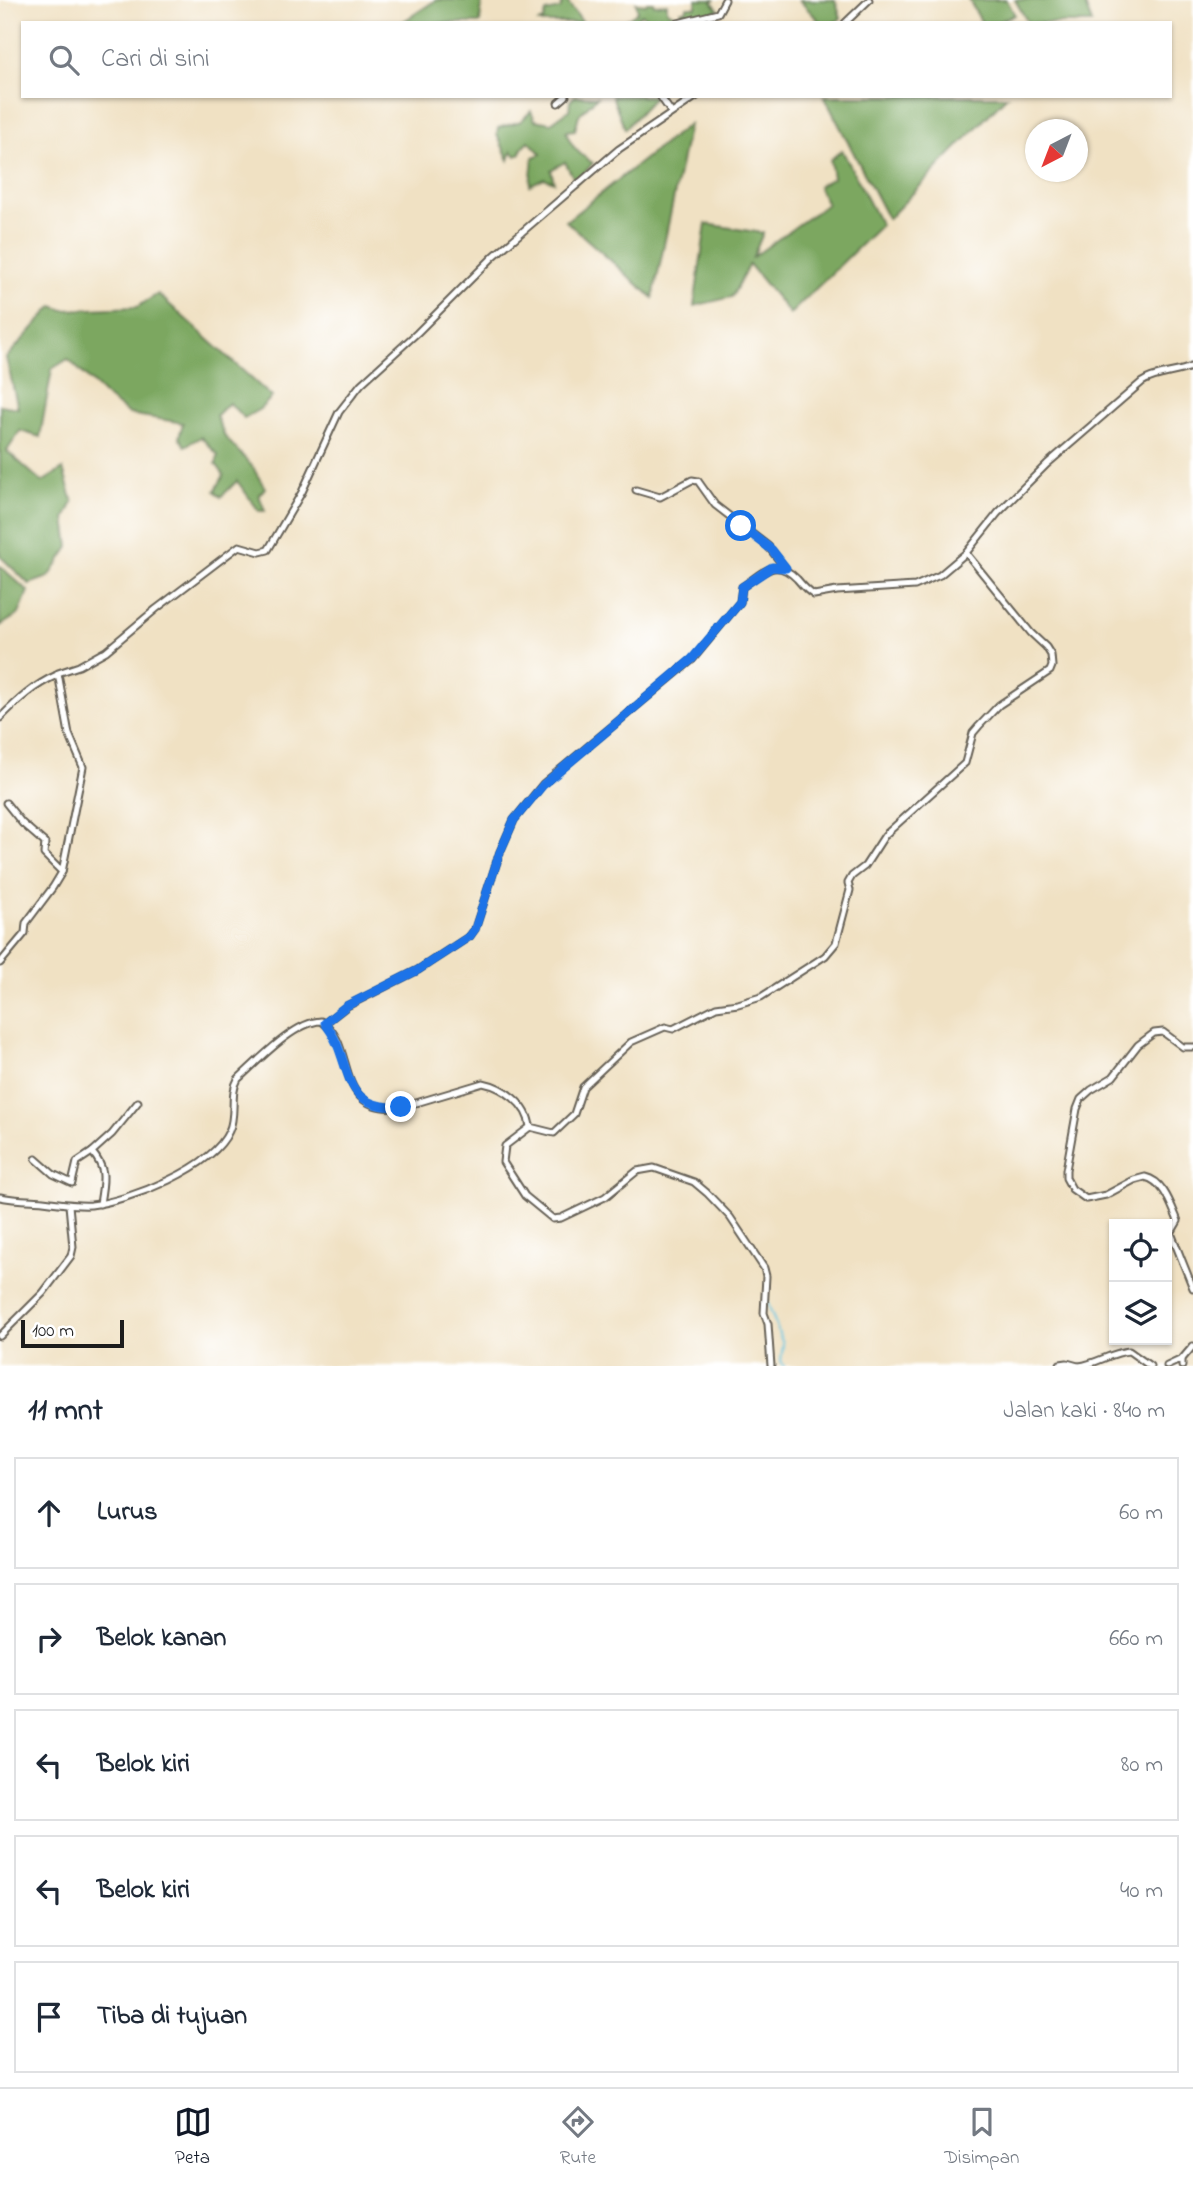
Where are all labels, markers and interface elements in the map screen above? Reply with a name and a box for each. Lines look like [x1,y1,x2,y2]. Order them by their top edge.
search box [21,21,1172,98]
icon: search [45,41,83,79]
text: Cari di sini [101,41,210,79]
north arrow [1025,119,1088,182]
route start [725,510,756,541]
route end [385,1091,416,1122]
map controls [1109,1219,1172,1345]
button: locate [1109,1219,1172,1282]
button: layers [1109,1282,1172,1345]
scale bar [21,1317,124,1349]
text: 100 m [32,1318,74,1345]
text: 11 mnt [28,1390,103,1434]
text: Jalan kaki · 840 m [1003,1395,1165,1428]
icon: ahead [30,1494,68,1532]
text: Lurus [97,1494,158,1532]
text: 60 m [1119,1497,1163,1530]
icon: right [30,1620,68,1658]
text: Belok kanan [97,1620,226,1658]
text: 660 m [1109,1623,1163,1656]
icon: left [30,1746,68,1784]
text: Belok kiri [97,1746,190,1784]
text: 80 m [1121,1749,1163,1782]
icon: left [30,1872,68,1910]
text: Belok kiri [97,1872,190,1910]
text: 40 m [1120,1875,1163,1908]
icon: arrive [30,1998,68,2036]
text: Tiba di tujuan [97,1998,247,2036]
tab: Peta [174,2103,212,2172]
tab: Rute [559,2103,597,2172]
tab: Disimpan [944,2103,1019,2172]

